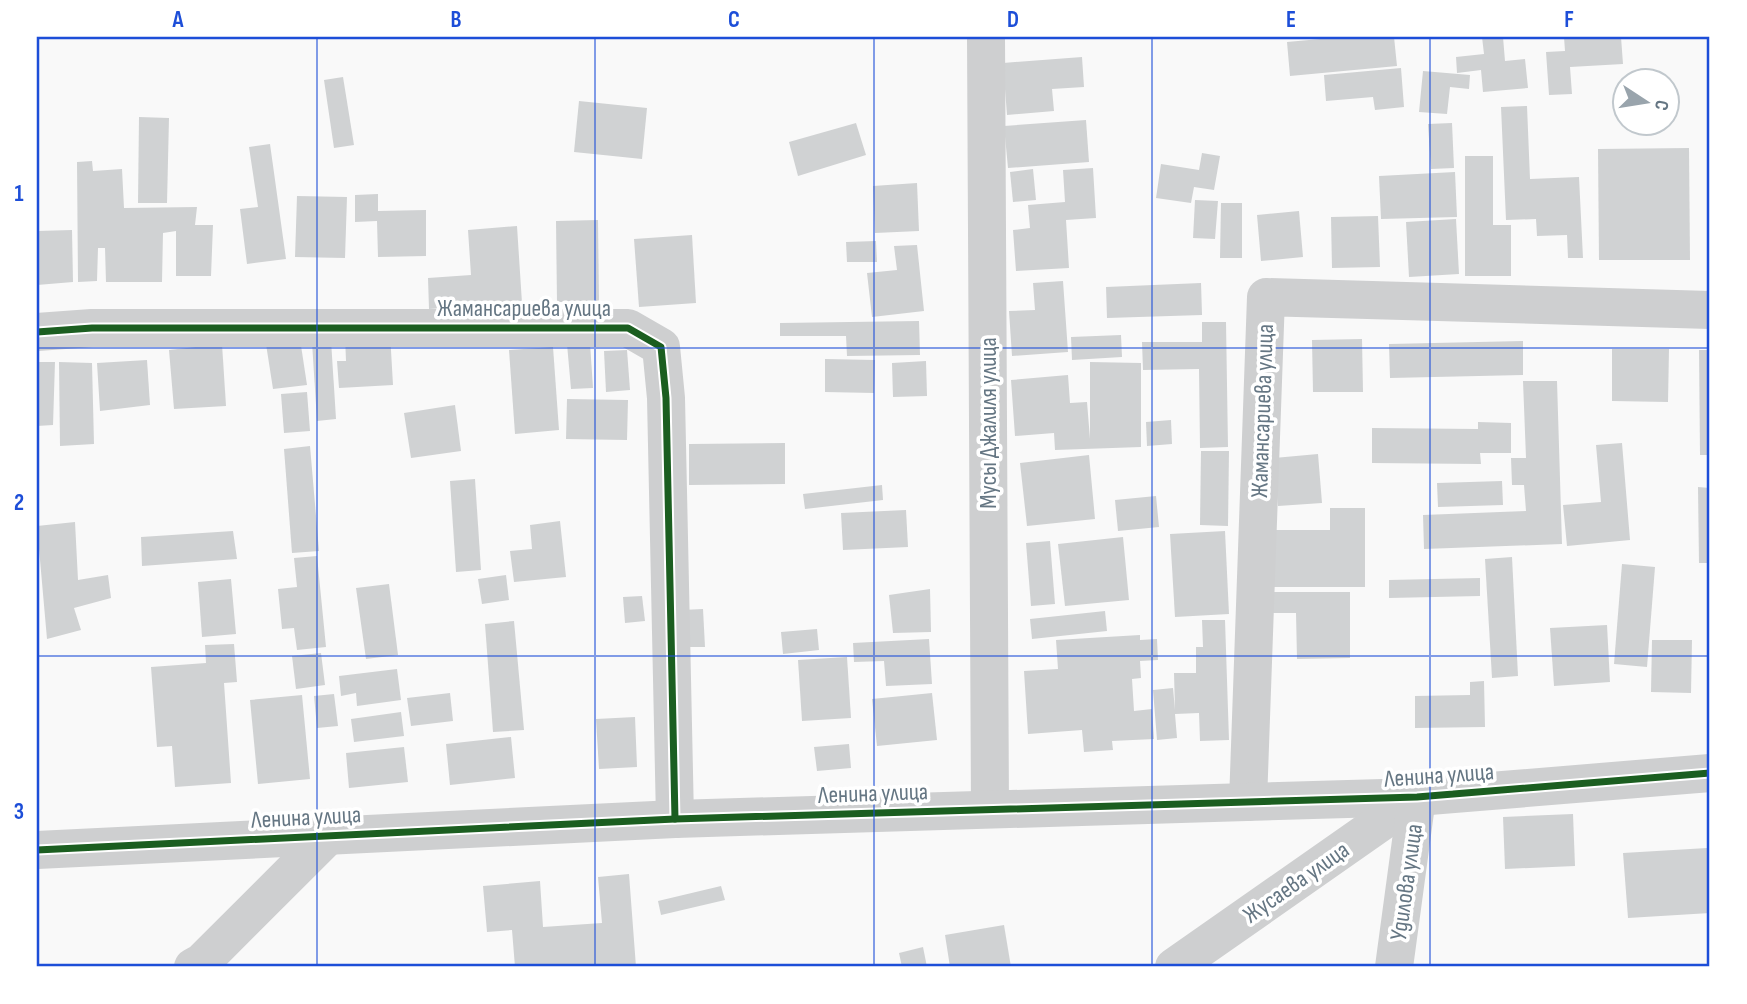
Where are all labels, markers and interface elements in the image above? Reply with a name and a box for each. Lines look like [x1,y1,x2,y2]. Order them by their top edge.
text: A [172,6,185,34]
text: B [451,6,462,34]
text: C [728,6,740,34]
text: D [1007,6,1019,34]
text: E [1286,6,1296,34]
text: F [1564,6,1574,34]
north arrow [1610,66,1680,136]
text: С [1649,98,1673,113]
text: 1 [14,180,24,208]
street label: Жамансариева улица [437,294,611,323]
street label: Жамансариева улица [1245,324,1280,498]
street label: Мусы Джалиля улица [974,337,1003,509]
text: 2 [14,489,24,517]
street label: Ленина улица [1382,757,1495,794]
street label: Ленина улица [816,777,929,810]
text: 3 [14,798,24,826]
street label: Ленина улица [249,800,362,835]
street label: Удилова улица [1384,822,1429,942]
street label: Жусаева улица [1238,835,1355,929]

